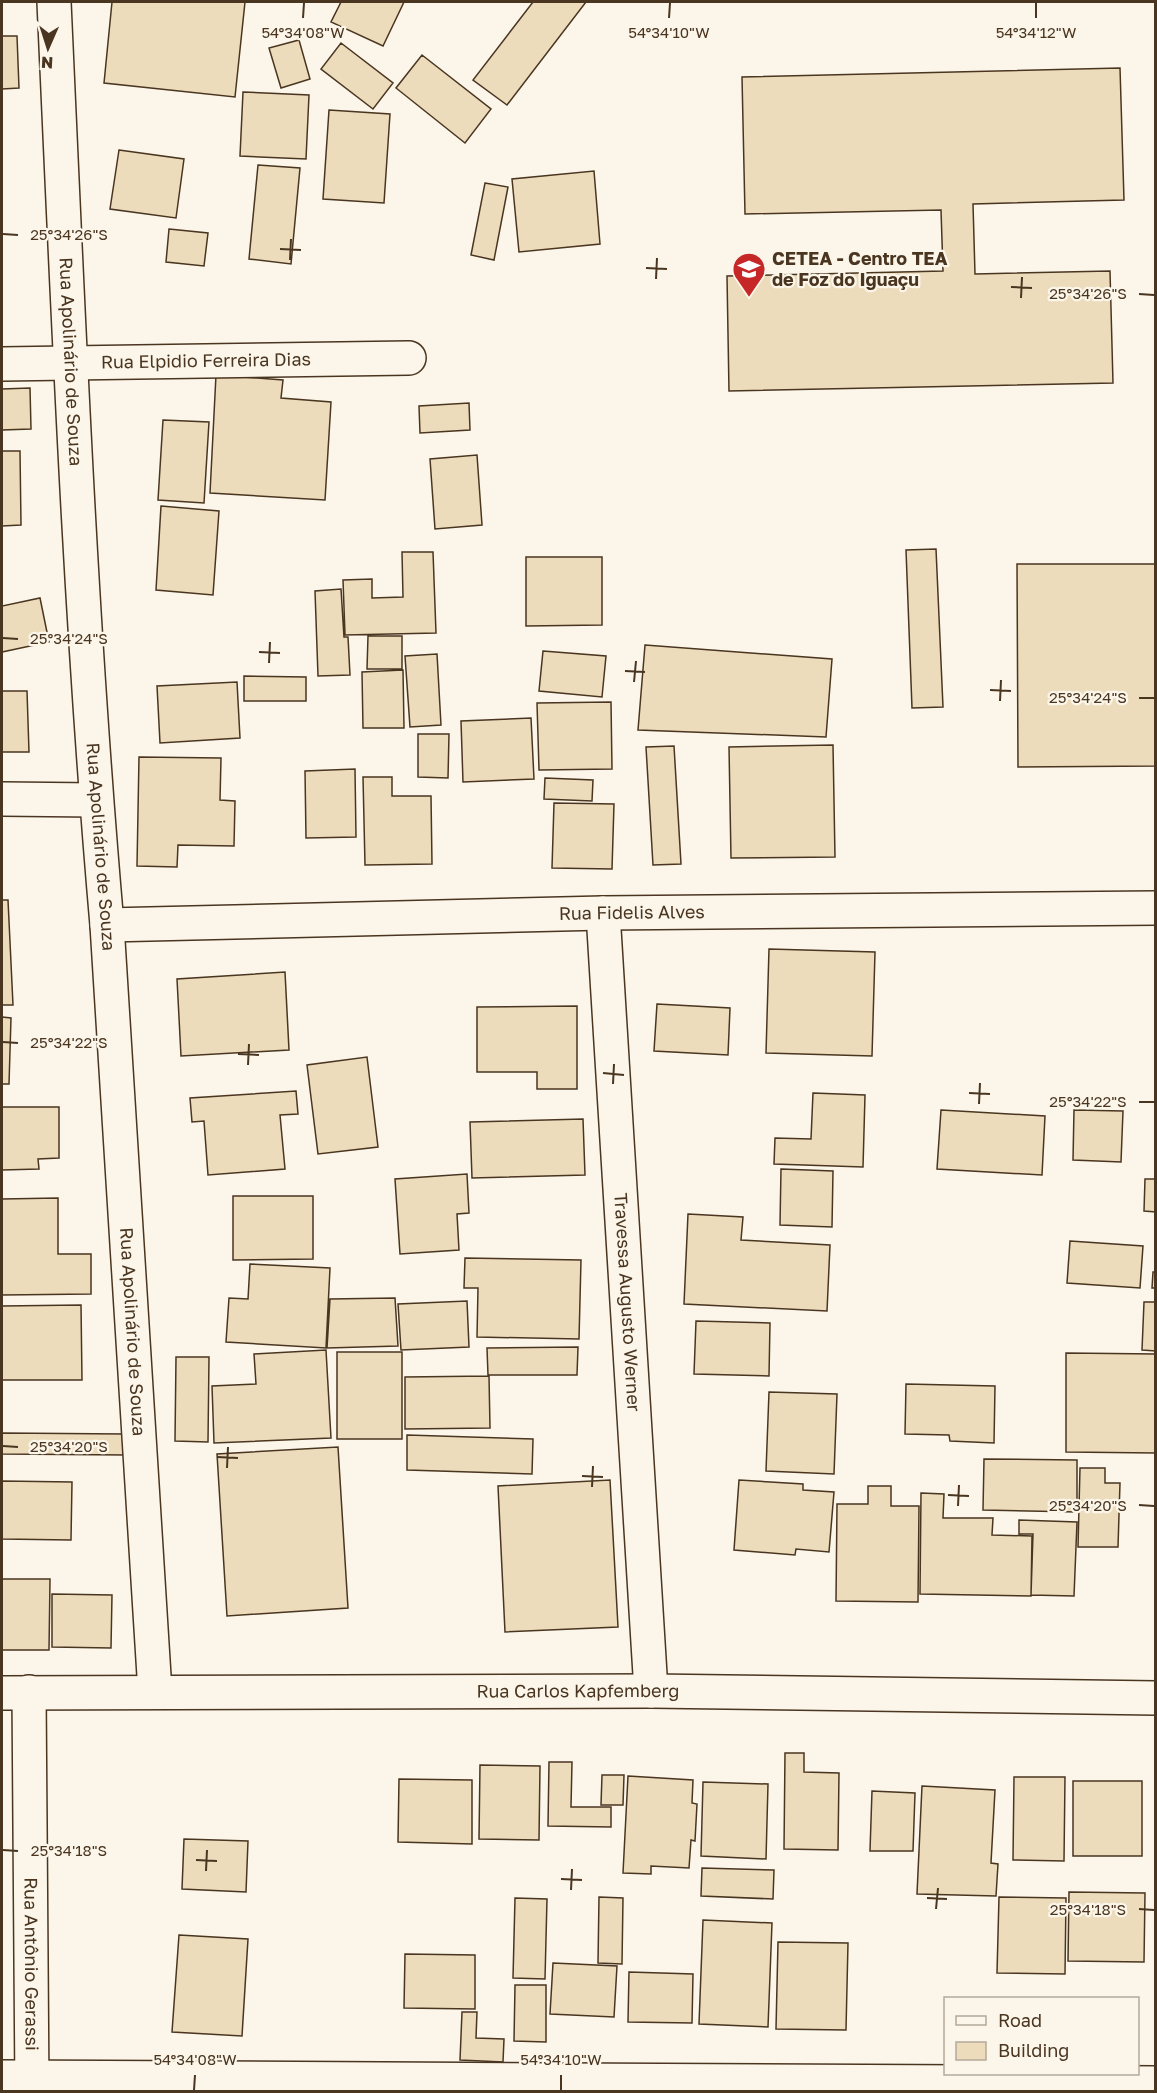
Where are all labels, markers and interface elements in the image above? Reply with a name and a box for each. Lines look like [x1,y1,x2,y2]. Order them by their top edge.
north arrow [18,18,78,78]
text: 54°34'08"W [261,23,345,41]
text: 54°34'10"W [628,23,710,41]
text: 54°34'12"W [996,23,1076,41]
text: N [41,53,54,73]
text: 25°34'26"S [30,225,108,243]
place label: CETEA - Centro TEA de Foz do Iguaçu [772,247,948,290]
school or university icon: CETEA - Centro TEA de Foz do Iguaçu [731,251,767,298]
street label: Rua Apolinário de Souza [56,257,88,467]
text: 25°34'26"S [1049,284,1127,302]
street label: Rua Elpidio Ferreira Dias [101,347,311,373]
text: 25°34'24"S [30,629,108,647]
text: 25°34'24"S [1049,688,1127,706]
street label: Rua Apolinário de Souza [83,742,121,952]
street label: Rua Fidelis Alves [559,900,705,924]
text: 25°34'22"S [30,1033,108,1051]
text: 25°34'22"S [1049,1092,1127,1110]
street label: Travessa Augusto Werner [610,1192,646,1412]
street label: Rua Apolinário de Souza [116,1227,151,1437]
text: 25°34'20"S [30,1437,108,1455]
text: 25°34'20"S [1049,1496,1127,1514]
street label: Rua Carlos Kapfemberg [477,1679,680,1702]
text: 25°34'18"S [31,1841,107,1859]
street label: Rua Antônio Gerassi [20,1877,44,2051]
text: 25°34'18"S [1050,1900,1126,1918]
legend [944,1997,1139,2075]
text: Road [998,2009,1042,2031]
text: Building [998,2039,1069,2061]
text: 54°34'08"W [153,2050,237,2068]
text: 54°34'10"W [520,2050,602,2068]

